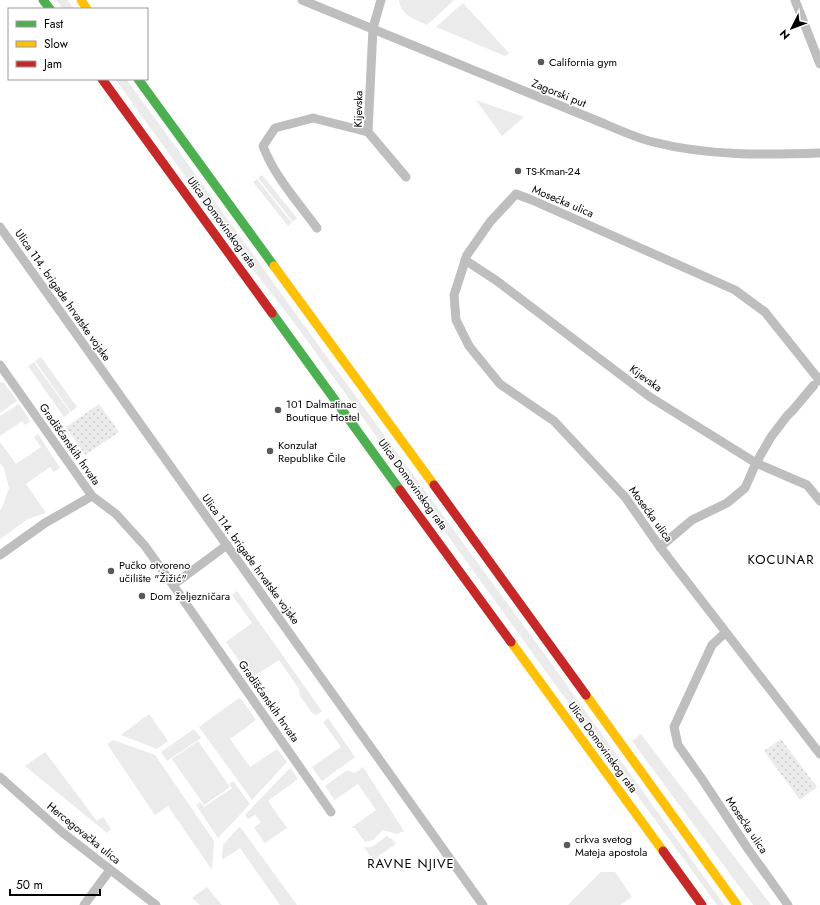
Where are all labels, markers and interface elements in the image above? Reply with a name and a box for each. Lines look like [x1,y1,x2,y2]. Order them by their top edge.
legend [8,8,148,80]
north arrow [772,8,812,48]
text: Fast [44,15,63,33]
text: N [776,26,793,43]
text: Slow [44,35,69,53]
place label: California gym [549,54,617,70]
text: Jam [42,55,62,73]
marker: California gym [536,57,546,67]
street label: Zagorski put [529,75,589,111]
street label: Kijevska [350,90,366,128]
place label: TS-Kman-24 [526,163,581,179]
marker: TS-Kman-24 [513,166,523,176]
street label: Ulica Domovinskog rata [183,173,261,271]
street label: Mosećka ulica [530,181,596,221]
street label: Ulica 114. brigade hrvatske vojske [11,226,115,364]
street label: Kijevska [626,361,666,395]
place label: 101 Dalmatinac Boutique Hostel [286,396,360,425]
street label: Gradišćanskih hrvata [36,400,104,488]
marker: 101 Dalmatinac Boutique Hostel [273,405,283,415]
street label: Ulica Domovinskog rata [374,435,452,533]
place label: Konzulat Republike Čile [278,437,346,466]
marker: Konzulat Republike Čile [265,446,275,456]
street label: Mosećka ulica [625,483,677,545]
street label: Ulica 114. brigade hrvatske vojske [198,491,304,628]
district label: KOCUNAR [748,550,814,569]
place label: Pučko otvoreno učilište "Žižić" [119,557,190,586]
marker: Pučko otvoreno učilište "Žižić" [106,566,116,576]
place label: Dom željezničara [150,588,230,604]
marker: Dom željezničara [137,591,147,601]
street label: Gradišćanskih hrvata [235,657,303,745]
street label: Ulica Domovinskog rata [564,698,642,796]
street label: Mosećka ulica [722,793,772,857]
street label: Hercegovačka ulica [44,798,124,868]
place label: crkva svetog Mateja apostola [575,831,647,860]
marker: crkva svetog Mateja apostola [562,840,572,850]
district label: RAVNE NJIVE [367,854,455,873]
scale bar [10,871,100,897]
text: 50 m [16,876,43,894]

